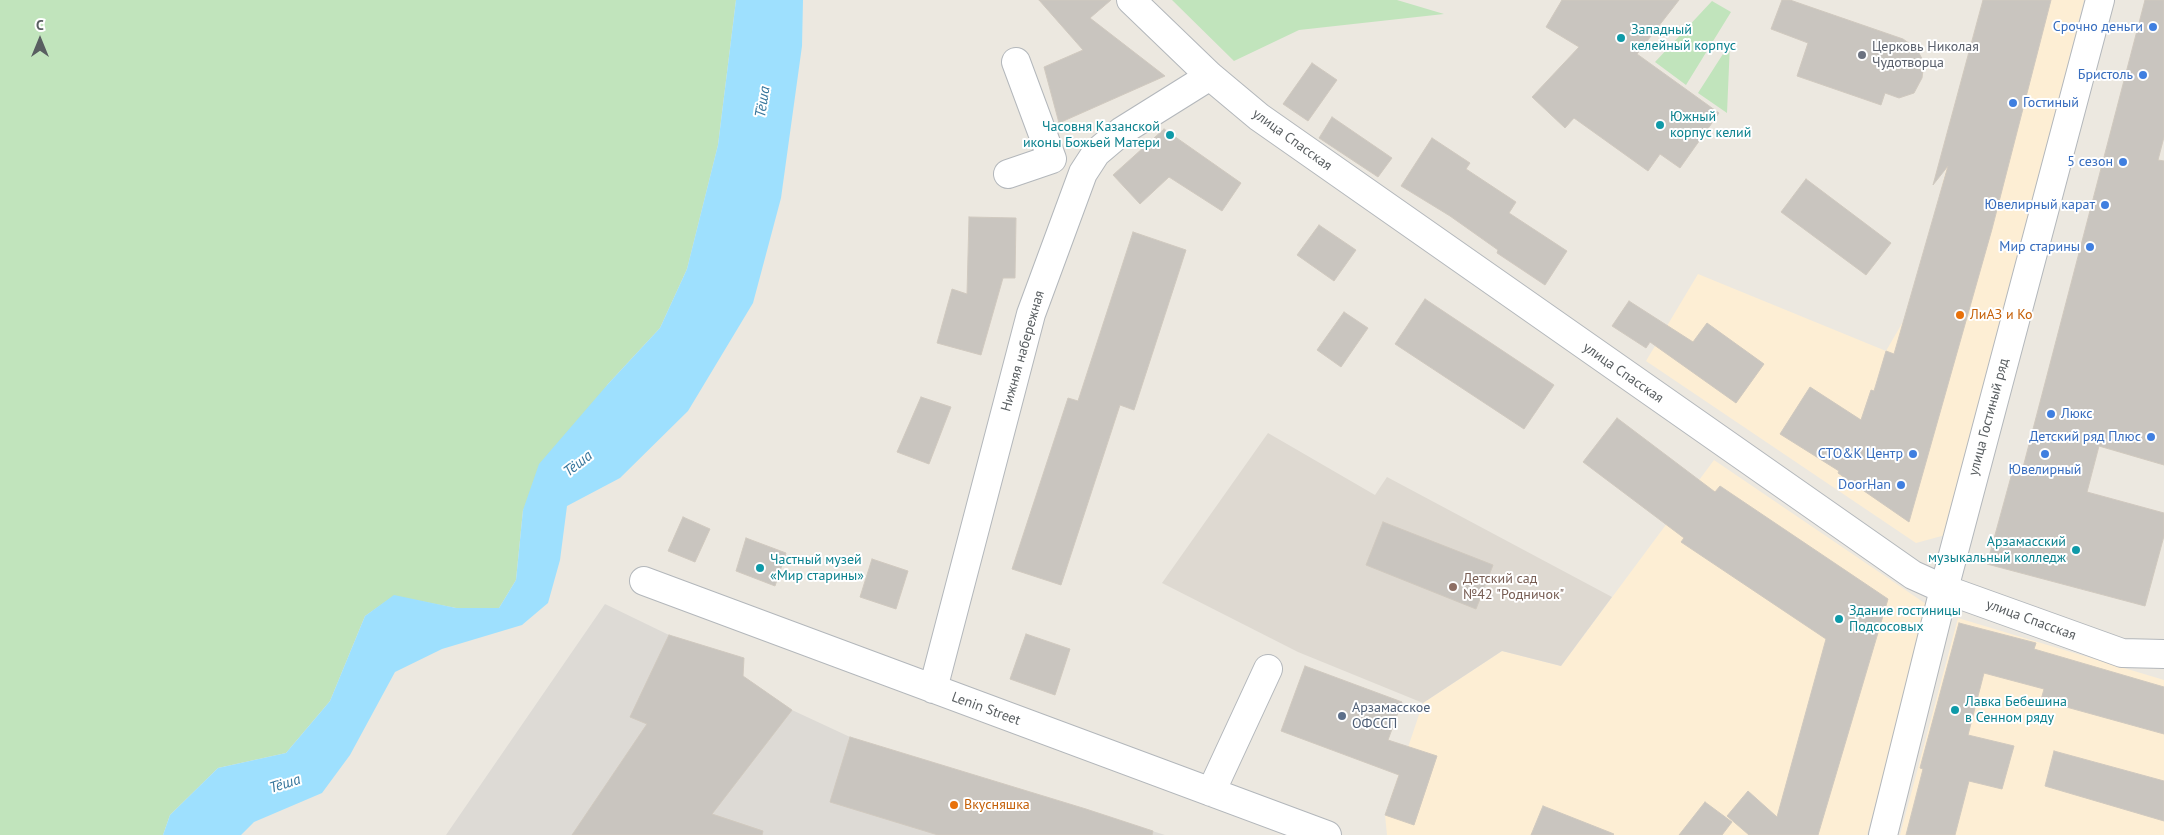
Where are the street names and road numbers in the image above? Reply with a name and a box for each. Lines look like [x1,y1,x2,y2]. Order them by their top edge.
street label: улица Спасская [1249,105,1335,175]
street label: Нижняя набережная [998,289,1048,413]
street label: улица Спасская [1580,339,1666,407]
street label: улица Гостиный ряд [1965,356,2013,478]
street label: улица Спасская [1984,596,2078,644]
street label: Lenin Street [949,689,1023,729]

